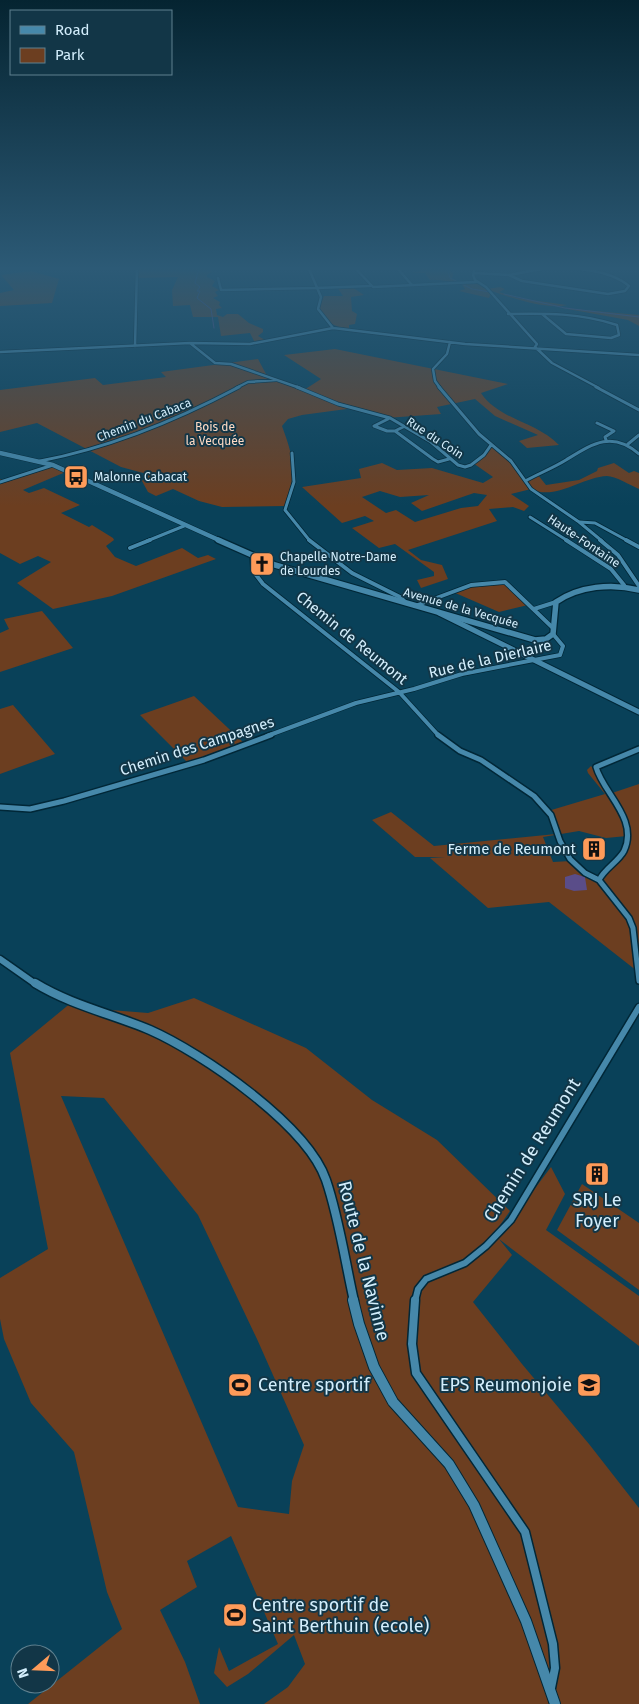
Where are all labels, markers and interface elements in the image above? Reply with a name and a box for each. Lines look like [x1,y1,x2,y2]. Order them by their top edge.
legend [10,10,172,75]
text: Road [55,21,90,39]
text: Park [55,46,85,64]
street label: Chemin du Cabaca [95,396,193,444]
street label: Rue du Coin [404,414,466,462]
park label: Bois de la Vecquée [186,420,244,448]
bus stop icon: Malonne Cabacat [63,464,89,490]
place label: Malonne Cabacat [94,470,188,484]
street label: Haute-Fontaine [545,512,623,570]
place label: Chapelle Notre-Dame de Lourdes [280,550,397,578]
church icon: Chapelle Notre-Dame de Lourdes [249,551,275,577]
street label: Avenue de la Vecquée [402,585,520,631]
street label: Chemin de Reumont [293,588,412,689]
street label: Rue de la Dierlaire [427,636,553,682]
street label: Chemin des Campagnes [118,713,276,779]
building icon: Ferme de Reumont [581,836,607,862]
place label: Ferme de Reumont [447,840,577,858]
street label: Chemin de Reumont [479,1074,585,1226]
building icon: SRJ Le Foyer [584,1161,610,1187]
street label: Route de la Navinne [333,1179,395,1343]
place label: SRJ Le Foyer [572,1189,622,1232]
sports icon: Centre sportif [227,1372,253,1398]
school or university icon: EPS Reumonjoie [576,1372,602,1398]
place label: Centre sportif [258,1374,372,1396]
place label: EPS Reumonjoie [440,1374,572,1396]
place label: Centre sportif de Saint Berthuin (ecole) [252,1594,430,1637]
sports icon: Centre sportif de Saint Berthuin (ecole) [222,1602,248,1628]
north arrow [10,1644,60,1694]
text: N [14,1666,33,1680]

